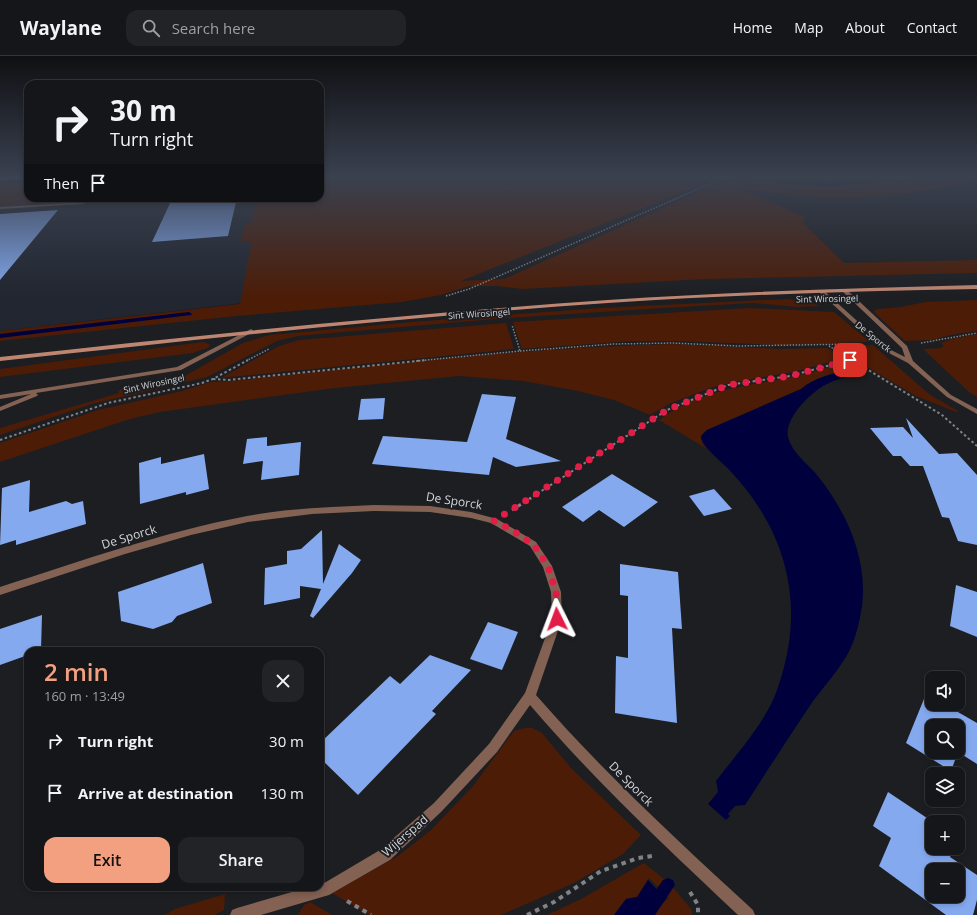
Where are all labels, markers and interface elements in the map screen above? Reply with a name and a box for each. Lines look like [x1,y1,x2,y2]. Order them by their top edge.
search box [126,10,406,46]
text: Waylane [20,15,102,41]
icon: search [140,17,162,39]
text: Search here [172,18,255,38]
text: Home [733,18,772,37]
text: Map [794,18,823,37]
text: About [845,18,885,37]
text: Contact [907,18,957,37]
text: 30 m [110,91,177,129]
icon: right [44,96,96,148]
text: Turn right [110,127,193,151]
icon: arrive [87,172,109,194]
text: Then [44,173,79,193]
street label: Sint Wirosingel [796,291,858,306]
street label: Sint Wirosingel [447,305,510,322]
street label: De Sporck [853,318,894,355]
pin [833,343,867,377]
icon: arrive [839,349,861,371]
street label: Sint Wirosingel [122,371,186,396]
street label: De Sporck [425,488,484,513]
street label: De Sporck [99,520,159,553]
position arrow [536,598,578,640]
text: 2 min [44,655,109,688]
button: close [262,660,304,702]
map controls [925,671,965,903]
button: sound [925,671,965,711]
text: 160 m · 13:49 [44,687,125,705]
button: search [925,719,965,759]
icon: right [44,730,66,752]
text: Turn right [78,731,153,751]
text: 30 m [269,731,304,751]
street label: De Sporck [605,758,658,810]
button: layers [925,767,965,807]
icon: arrive [44,782,66,804]
text: Arrive at destination [78,783,233,803]
text: 130 m [260,783,304,803]
street label: Wijerspad [378,811,431,860]
button: + [925,815,965,855]
button: Exit [44,837,170,883]
button: Share [178,837,304,883]
button: − [925,863,965,903]

